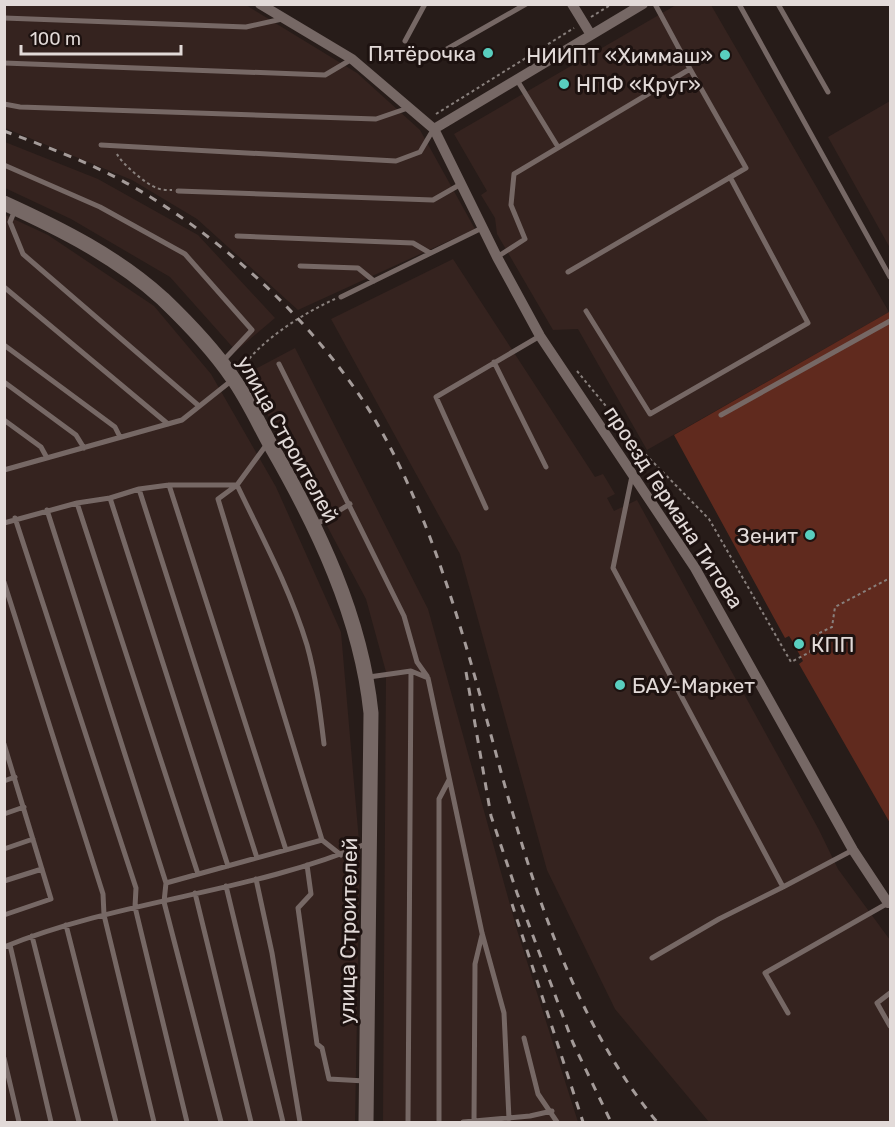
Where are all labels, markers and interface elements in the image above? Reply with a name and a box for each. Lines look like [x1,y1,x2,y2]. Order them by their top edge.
scale bar [21,18,182,56]
text: 100 m [30,28,81,50]
place label: Пятёрочка [368,41,476,66]
place label: НИИПТ «Химмаш» [526,43,713,68]
marker: Пятёрочка [481,46,495,60]
marker: НИИПТ «Химмаш» [718,48,732,62]
place label: НПФ «Круг» [576,72,701,97]
marker: НПФ «Круг» [557,77,571,91]
street label: улица Строителей [232,351,344,527]
street label: проезд Германа Титова [599,401,749,613]
place label: Зенит [737,523,798,548]
marker: Зенит [803,528,817,542]
place label: КПП [811,632,854,657]
marker: КПП [792,637,806,651]
place label: БАУ-Маркет [632,673,755,698]
marker: БАУ-Маркет [613,678,627,692]
street label: улица Строителей [334,837,362,1025]

